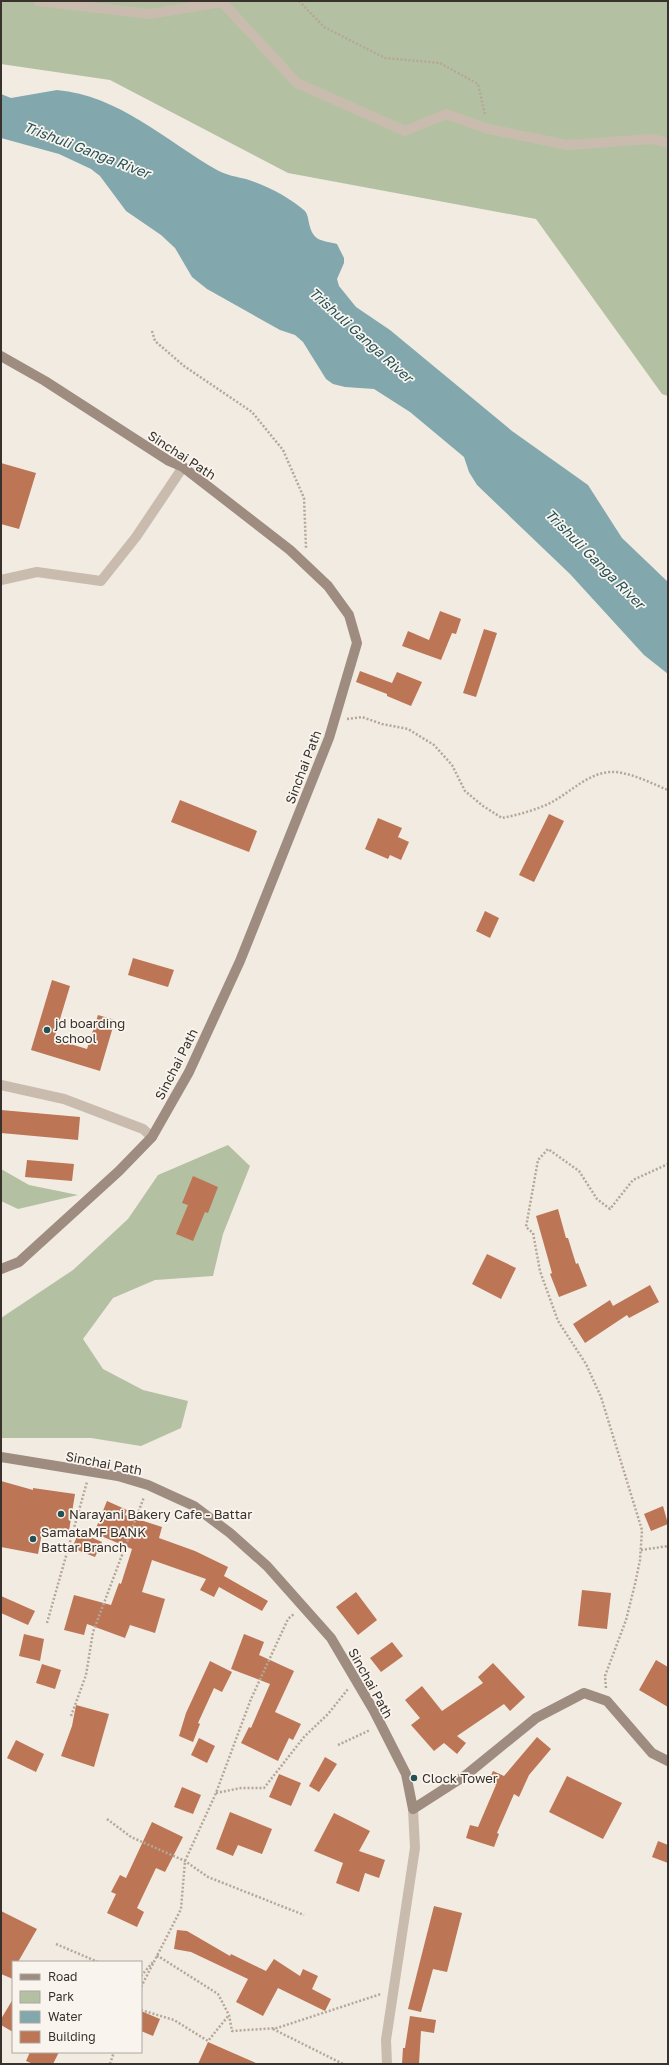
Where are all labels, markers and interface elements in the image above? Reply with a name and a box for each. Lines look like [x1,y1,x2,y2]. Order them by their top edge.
water label: Trishuli Ganga River [22,118,155,182]
water label: Trishuli Ganga River [306,284,419,387]
street label: Sinchai Path [145,427,219,483]
water label: Trishuli Ganga River [542,505,650,614]
street label: Sinchai Path [282,728,324,806]
place label: jd boarding school [54,1015,125,1046]
marker: jd boarding school [42,1025,52,1035]
street label: Sinchai Path [151,1026,201,1102]
street label: Sinchai Path [64,1448,144,1478]
place label: Narayani Bakery Cafe - Battar [69,1506,252,1522]
marker: Narayani Bakery Cafe - Battar [56,1509,66,1519]
place label: SamataMF BANK Battar Branch [41,1524,146,1555]
marker: SamataMF BANK Battar Branch [28,1534,38,1544]
street label: Sinchai Path [345,1645,397,1721]
place label: Clock Tower [422,1770,498,1786]
marker: Clock Tower [409,1773,419,1783]
legend [12,1961,142,2053]
text: Road [48,1969,77,1984]
text: Park [48,1989,74,2004]
text: Water [48,2009,82,2024]
text: Building [48,2029,96,2044]

